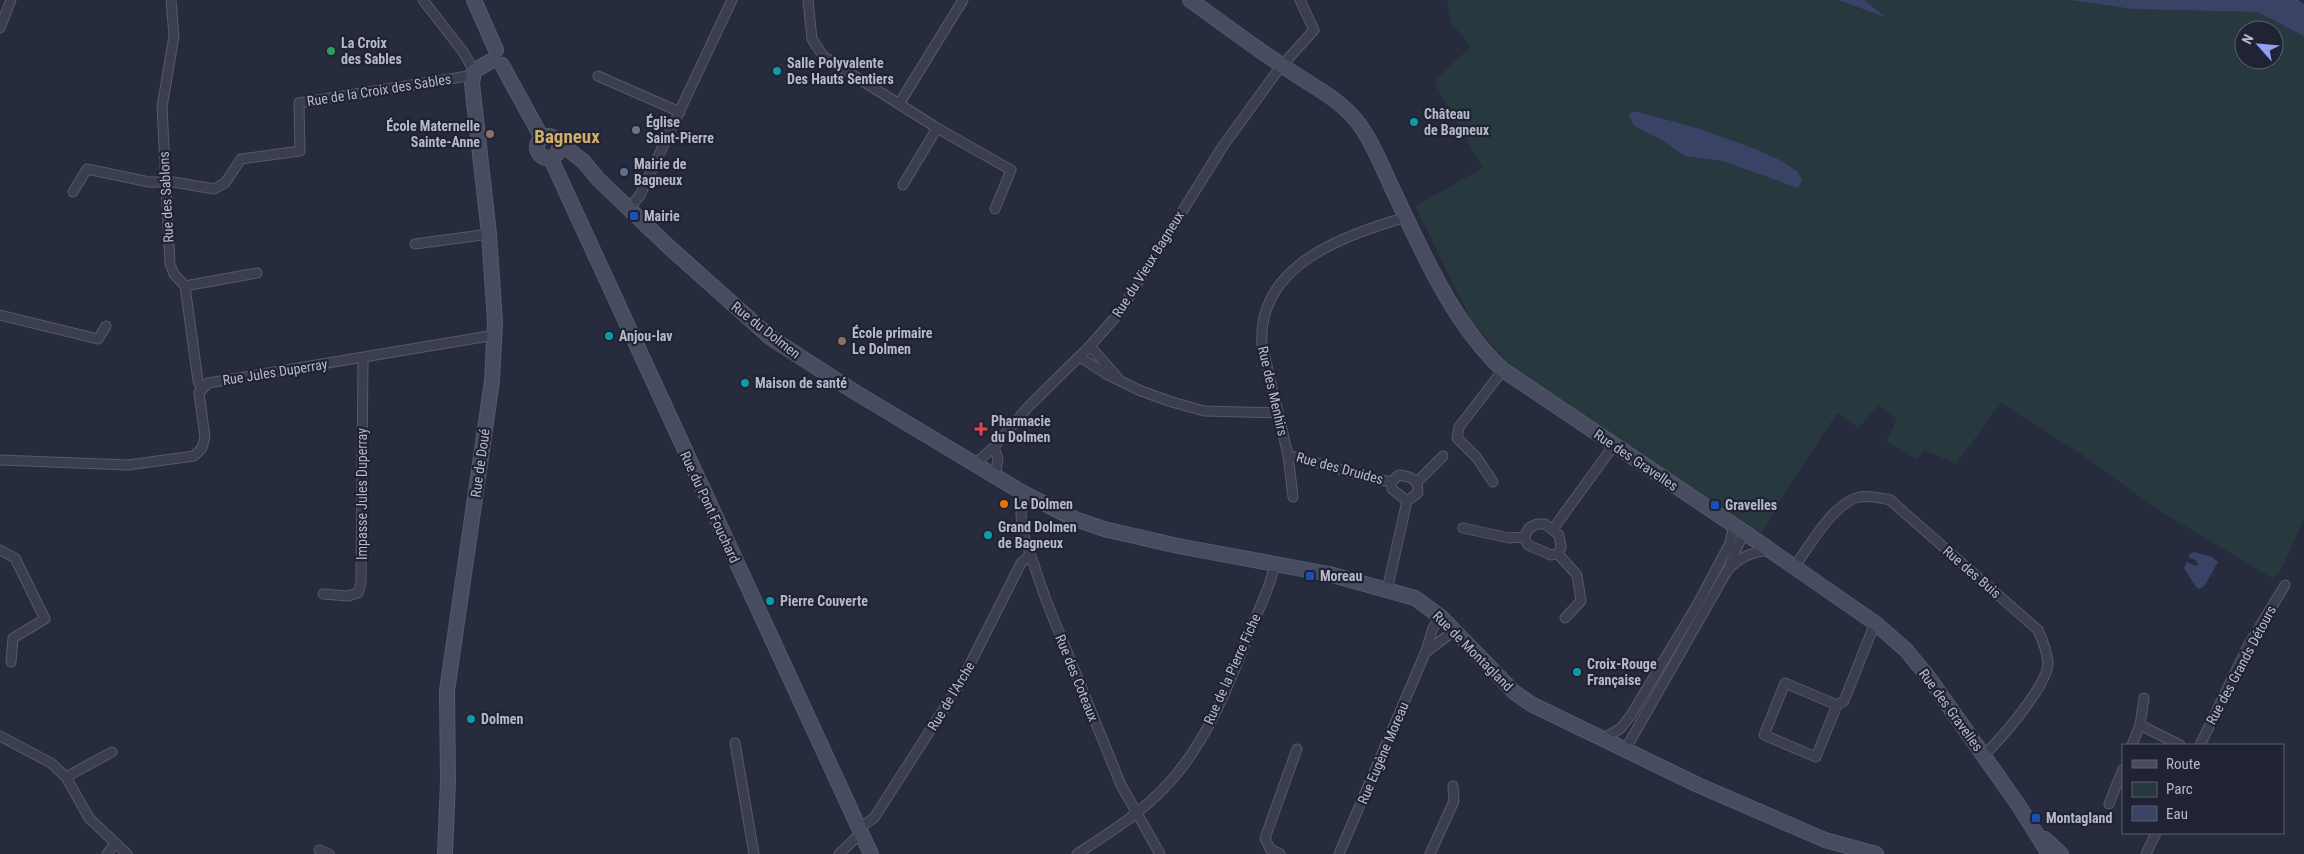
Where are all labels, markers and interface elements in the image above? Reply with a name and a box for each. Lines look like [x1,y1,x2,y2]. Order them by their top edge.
north arrow [2234,20,2284,70]
text: N [2238,32,2256,47]
place label: La Croix des Sables [341,35,402,67]
marker: La Croix des Sables [325,45,337,57]
place label: Salle Polyvalente Des Hauts Sentiers [787,55,894,87]
marker: Salle Polyvalente Des Hauts Sentiers [771,65,783,77]
street label: Rue de la Croix des Sables [306,71,452,109]
place label: Château de Bagneux [1424,106,1490,138]
place label: Église Saint-Pierre [646,113,714,146]
marker: Château de Bagneux [1408,116,1420,128]
place label: École Maternelle Sainte-Anne [386,117,480,150]
marker: Église Saint-Pierre [630,124,642,136]
district label: Bagneux [534,125,600,148]
marker: École Maternelle Sainte-Anne [484,128,496,140]
street label: Rue des Sablons [156,151,176,243]
place label: Mairie de Bagneux [634,156,687,188]
marker: Mairie de Bagneux [618,166,630,178]
place label: Mairie [644,208,680,224]
street label: Rue du Vieux Bagneux [1109,208,1187,320]
marker: Mairie [628,210,640,222]
street label: Rue du Dolmen [728,298,804,362]
place label: École primaire Le Dolmen [852,324,933,357]
place label: Anjou-lav [619,328,673,344]
marker: Anjou-lav [603,330,615,342]
marker: École primaire Le Dolmen [836,335,848,347]
street label: Rue des Menhirs [1255,345,1291,437]
street label: Rue Jules Duperray [221,356,329,388]
place label: Maison de santé [755,375,847,391]
marker: Maison de santé [739,377,751,389]
place label: Pharmacie du Dolmen [991,413,1051,445]
marker: Pharmacie du Dolmen [975,423,987,435]
street label: Rue des Gravelles [1591,426,1681,494]
street label: Rue de Doué [467,427,493,498]
street label: Impasse Jules Duperray [354,428,370,560]
street label: Rue du Pont Fouchard [677,449,743,565]
street label: Rue des Druides [1295,449,1385,487]
place label: Le Dolmen [1014,496,1073,512]
place label: Gravelles [1725,497,1777,513]
marker: Le Dolmen [998,498,1010,510]
marker: Gravelles [1709,499,1721,511]
place label: Grand Dolmen de Bagneux [998,519,1077,551]
marker: Grand Dolmen de Bagneux [982,529,994,541]
street label: Rue des Buis [1940,543,2004,601]
place label: Moreau [1320,568,1362,584]
marker: Moreau [1304,570,1316,582]
place label: Pierre Couverte [780,593,868,609]
marker: Pierre Couverte [764,595,776,607]
street label: Rue des Grands Détours [2203,603,2279,727]
street label: Rue de Montagland [1430,608,1516,694]
street label: Rue de la Pierre Fiche [1200,611,1264,727]
street label: Rue des Coteaux [1052,632,1102,724]
place label: Croix-Rouge Française [1587,656,1657,688]
street label: Rue de l'Arche [924,658,978,733]
marker: Croix-Rouge Française [1571,666,1583,678]
street label: Rue des Gravelles [1916,666,1986,754]
street label: Rue Eugène Moreau [1354,700,1412,806]
place label: Dolmen [481,711,523,727]
marker: Dolmen [465,713,477,725]
legend [2122,744,2284,834]
text: Route [2166,755,2200,773]
text: Parc [2166,780,2193,798]
text: Eau [2166,805,2188,823]
place label: Montagland [2046,810,2112,826]
marker: Montagland [2030,812,2042,824]

